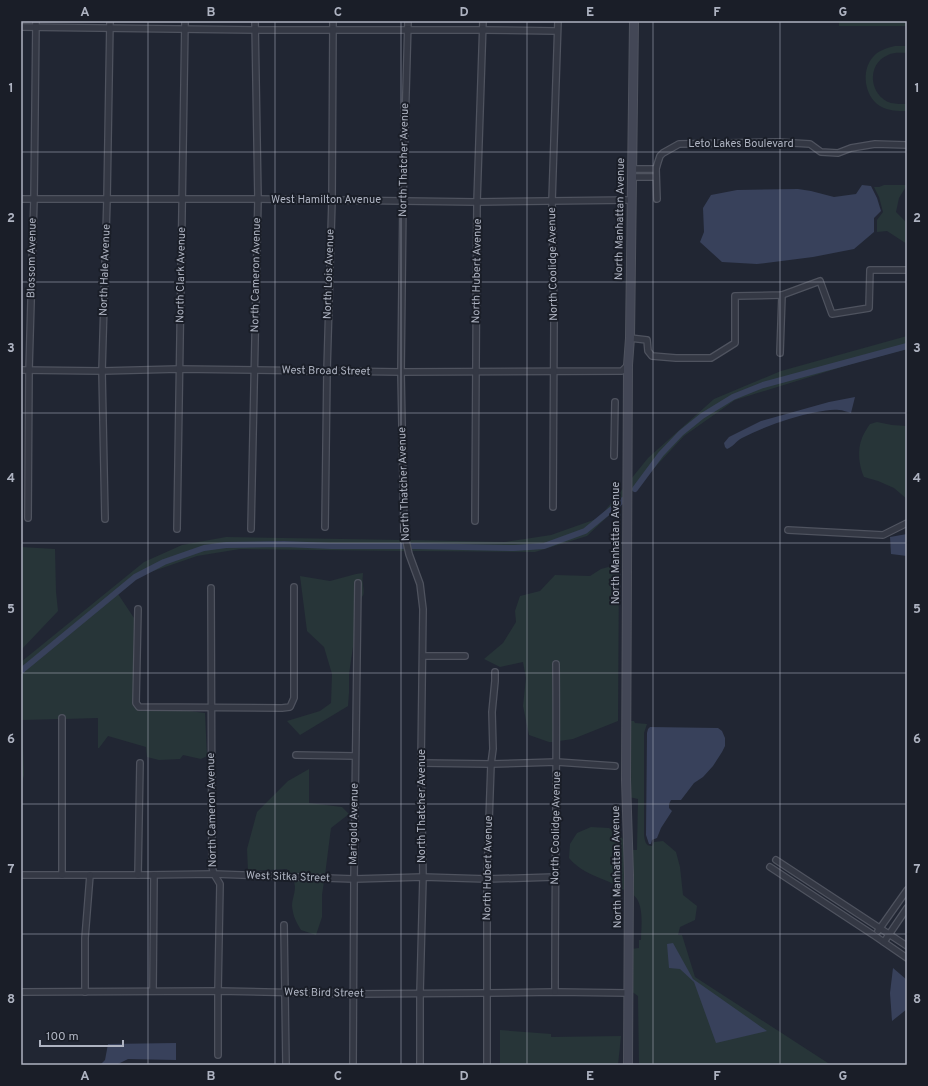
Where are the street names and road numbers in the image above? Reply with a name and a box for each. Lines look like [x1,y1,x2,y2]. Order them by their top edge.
street label: North Thatcher Avenue [396,103,412,217]
street label: Leto Lakes Boulevard [688,137,794,151]
street label: North Manhattan Avenue [612,157,628,280]
street label: West Hamilton Avenue [271,193,381,207]
street label: North Coolidge Avenue [545,207,561,321]
street label: Blossom Avenue [24,217,40,298]
street label: North Cameron Avenue [248,217,264,333]
street label: North Hubert Avenue [469,218,485,324]
street label: North Hale Avenue [96,224,114,316]
street label: North Clark Avenue [173,227,189,323]
street label: North Lois Avenue [320,229,338,319]
street label: West Broad Street [281,363,371,379]
street label: North Thatcher Avenue [395,427,413,541]
street label: North Manhattan Avenue [609,482,623,604]
street label: North Thatcher Avenue [415,749,429,863]
street label: North Cameron Avenue [204,752,220,868]
street label: North Coolidge Avenue [548,771,564,885]
street label: Marigold Avenue [346,783,362,865]
street label: North Manhattan Avenue [609,805,625,928]
street label: North Hubert Avenue [480,815,496,921]
street label: West Sitka Street [246,869,330,885]
street label: West Bird Street [284,985,364,1001]

